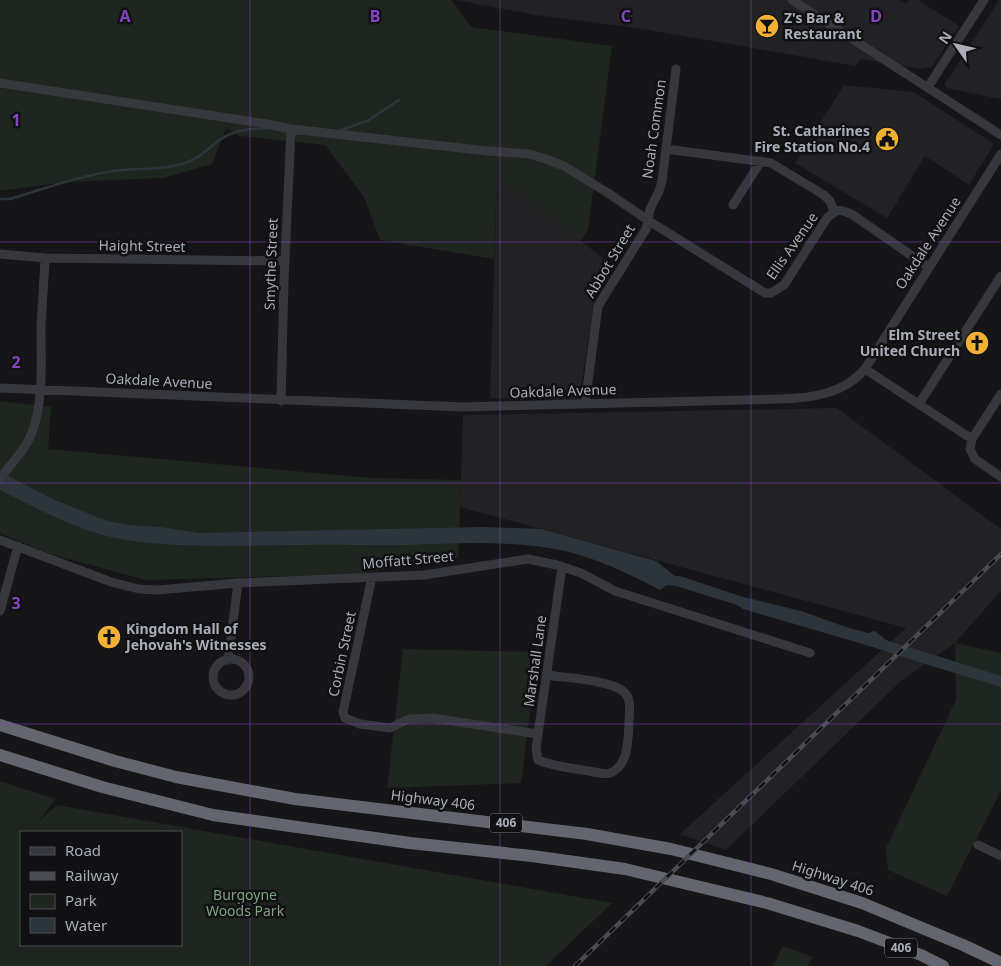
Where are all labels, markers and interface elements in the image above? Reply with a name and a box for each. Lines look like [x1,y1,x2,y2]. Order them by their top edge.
text: A [119,5,131,27]
text: B [370,5,380,27]
text: C [621,5,631,27]
text: D [870,5,882,27]
place label: Z's Bar & Restaurant [784,8,862,43]
bar icon: Z's Bar & Restaurant [754,13,780,39]
north arrow [931,20,981,70]
text: N [934,27,956,47]
street label: Noah Common [637,78,670,180]
text: 1 [11,109,21,131]
place label: St. Catharines Fire Station No.4 [754,121,870,156]
public building icon: St. Catharines Fire Station No.4 [874,126,900,152]
street label: Oakdale Avenue [890,193,965,293]
street label: Ellis Avenue [761,208,822,283]
street label: Smythe Street [259,218,282,310]
street label: Abbot Street [580,221,639,301]
street label: Haight Street [98,235,186,256]
place label: Elm Street United Church [860,325,960,360]
church icon: Elm Street United Church [964,330,990,356]
text: 2 [11,351,21,373]
street label: Oakdale Avenue [105,368,213,393]
street label: Oakdale Avenue [509,379,617,402]
street label: Moffatt Street [362,546,454,573]
text: 3 [11,592,21,614]
street label: Corbin Street [323,610,360,698]
street label: Marshall Lane [519,614,550,708]
place label: Kingdom Hall of Jehovah's Witnesses [124,619,267,654]
church icon: Kingdom Hall of Jehovah's Witnesses [96,624,122,650]
street label: Highway 406 [390,785,476,814]
road number: 406 [490,814,522,832]
legend [20,831,182,946]
text: Road [65,840,101,860]
street label: Highway 406 [790,855,876,900]
text: Railway [65,865,119,885]
park label: Burgoyne Woods Park [206,885,285,920]
text: Park [65,890,97,910]
text: Water [65,915,107,935]
road number: 406 [885,938,917,958]

